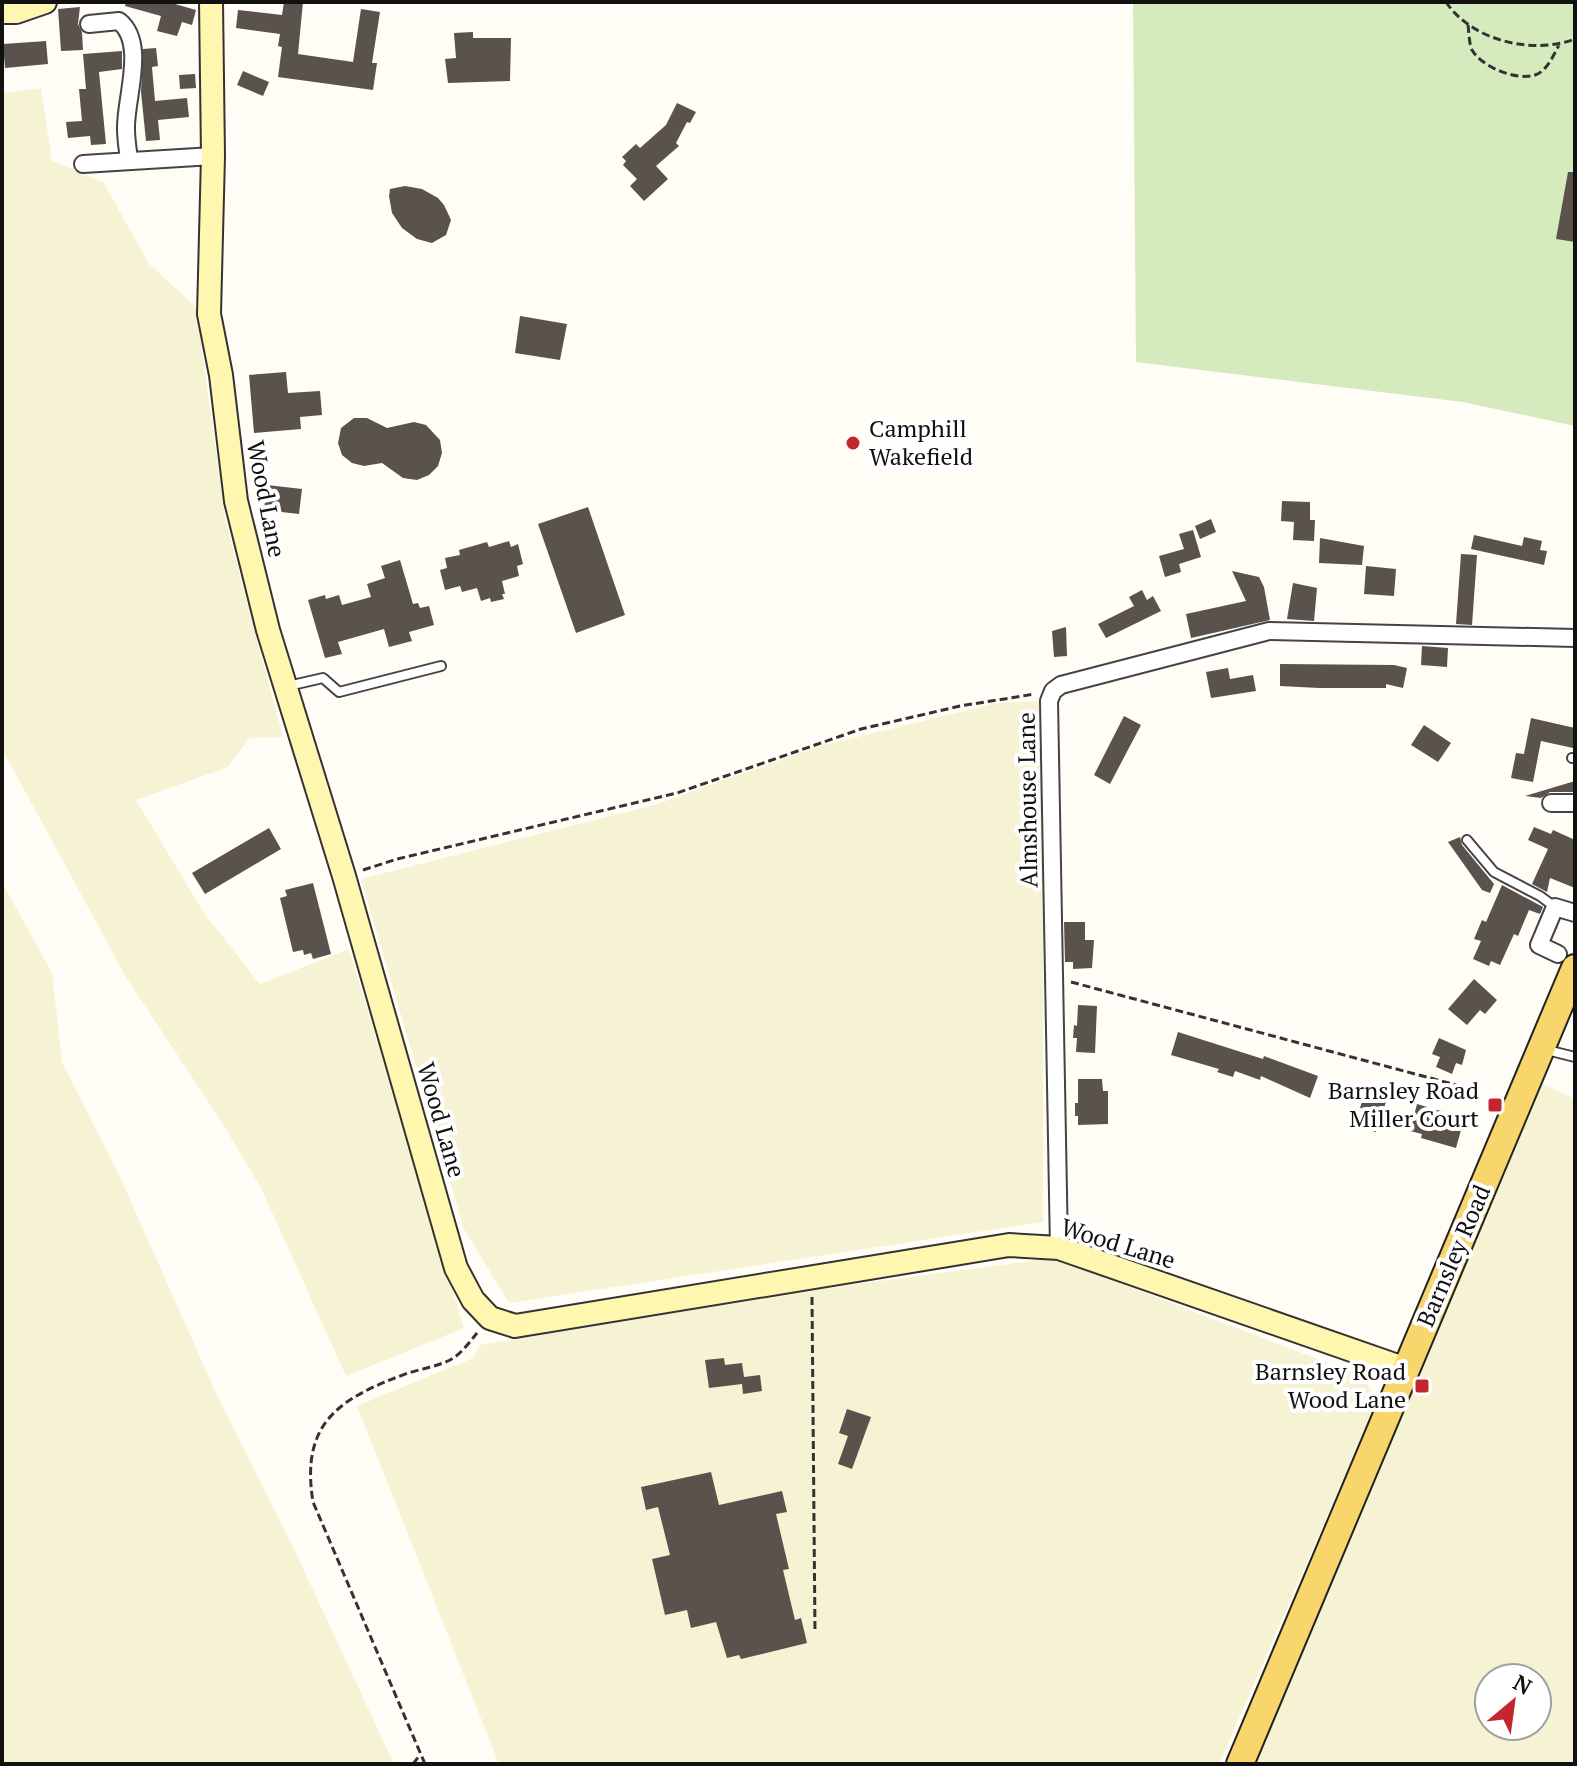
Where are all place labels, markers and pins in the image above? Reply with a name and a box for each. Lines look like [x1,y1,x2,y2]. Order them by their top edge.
place label: Camphill Wakefield [869,412,973,472]
marker: Camphill Wakefield [844,434,862,452]
place label: Barnsley Road Miller Court [1328,1074,1479,1134]
marker: Barnsley Road Miller Court [1486,1096,1504,1114]
place label: Barnsley Road Wood Lane [1255,1355,1406,1415]
marker: Barnsley Road Wood Lane [1413,1377,1431,1395]

